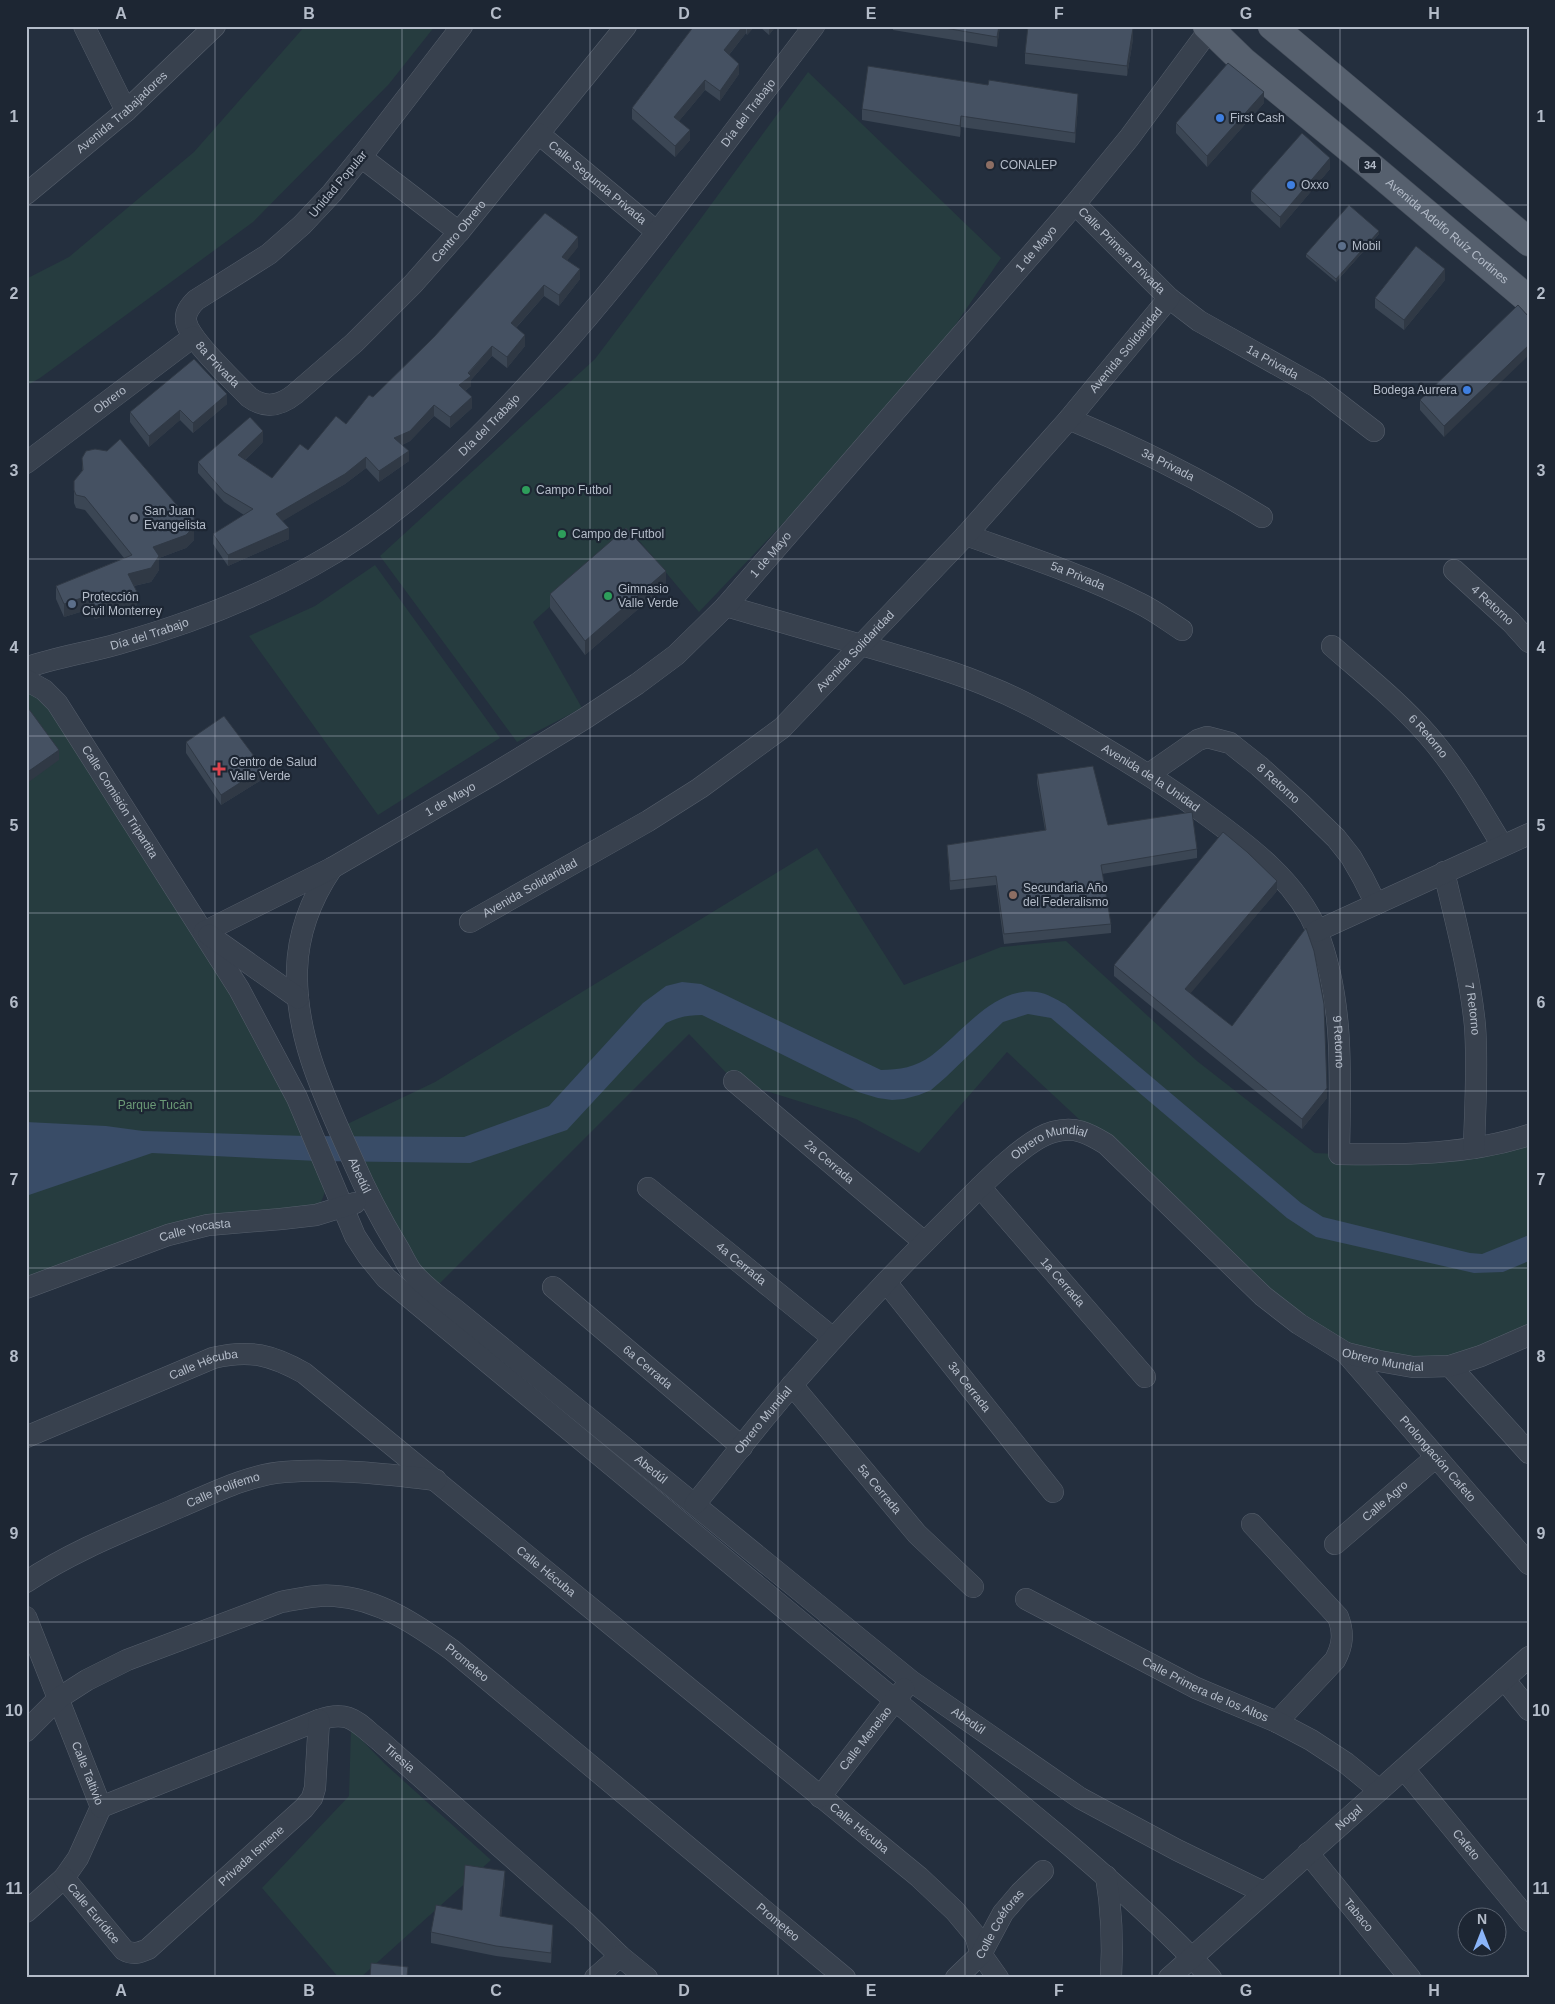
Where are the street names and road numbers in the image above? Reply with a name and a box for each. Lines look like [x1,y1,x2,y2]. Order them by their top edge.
street label: Avenida Trabajadores [74,68,170,156]
street label: Día del Trabajo [718,76,779,149]
street label: Calle Segunda Privada [546,138,649,227]
street label: Unidad Popular [306,148,370,220]
road number: 34 [1359,156,1381,174]
street label: Avenida Adolfo Ruíz Cortines [1383,175,1511,287]
street label: Centro Obrero [429,197,489,265]
street label: Calle Primera Privada [1075,204,1168,297]
street label: 1 de Mayo [1012,223,1060,275]
street label: Avenida Solidaridad [1087,305,1165,396]
street label: 8a Privada [193,338,243,390]
street label: 1a Privada [1244,342,1301,382]
street label: Obrero [91,383,129,417]
street label: Día del Trabajo [456,391,523,459]
street label: 3a Privada [1139,446,1197,484]
street label: 1 de Mayo [747,529,794,580]
street label: 5a Privada [1049,559,1107,593]
street label: 4 Retorno [1468,582,1517,628]
street label: Avenida Solidaridad [813,608,897,695]
street label: Día del Trabajo [109,615,191,653]
street label: 6 Retorno [1406,712,1451,761]
street label: Avenida de la Unidad [1099,741,1202,815]
street label: Calle Comisión Tripartita [79,743,161,861]
street label: 8 Retorno [1254,761,1303,807]
street label: 1 de Mayo [423,779,478,819]
street label: Avenida Solidaridad [480,856,580,920]
street label: 7 Retorno [1462,982,1483,1036]
street label: 9 Retorno [1330,1015,1347,1069]
street label: Obrero Mundial [1008,1123,1089,1163]
street label: 2a Cerrada [802,1137,857,1187]
street label: Abedúl [345,1156,374,1195]
street label: Calle Yocasta [157,1216,231,1245]
street label: 4a Cerrada [713,1239,769,1288]
street label: 1a Cerrada [1038,1255,1088,1310]
street label: 6a Cerrada [620,1342,675,1392]
street label: Obrero Mundial [1341,1345,1424,1374]
street label: Calle Hécuba [167,1347,239,1383]
street label: 3a Cerrada [945,1359,994,1415]
street label: Obrero Mundial [731,1384,795,1457]
street label: Prolongación Cafeto [1397,1413,1479,1505]
street label: Abedúl [632,1452,670,1486]
street label: 5a Cerrada [855,1462,904,1517]
street label: Calle Polifemo [184,1469,261,1510]
street label: Calle Agro [1359,1477,1411,1524]
street label: Calle Hécuba [514,1543,579,1600]
street label: Prometeo [443,1641,492,1685]
street label: Calle Primera de los Altos [1140,1654,1271,1725]
street label: Calle Menelao [836,1704,895,1773]
street label: Abedúl [949,1704,988,1737]
street label: Calle Taltivio [69,1739,107,1807]
street label: Tiresia [381,1741,418,1775]
street label: Calle Hécuba [827,1800,892,1857]
street label: Nogal [1332,1802,1365,1833]
street label: Privada Ismene [216,1822,287,1889]
street label: Cafeto [1450,1827,1483,1863]
street label: Calle Eurídice [64,1880,123,1947]
street label: Colle Coéforas [973,1887,1027,1962]
street label: Tabaco [1341,1896,1376,1935]
street label: Prometeo [754,1900,803,1944]

